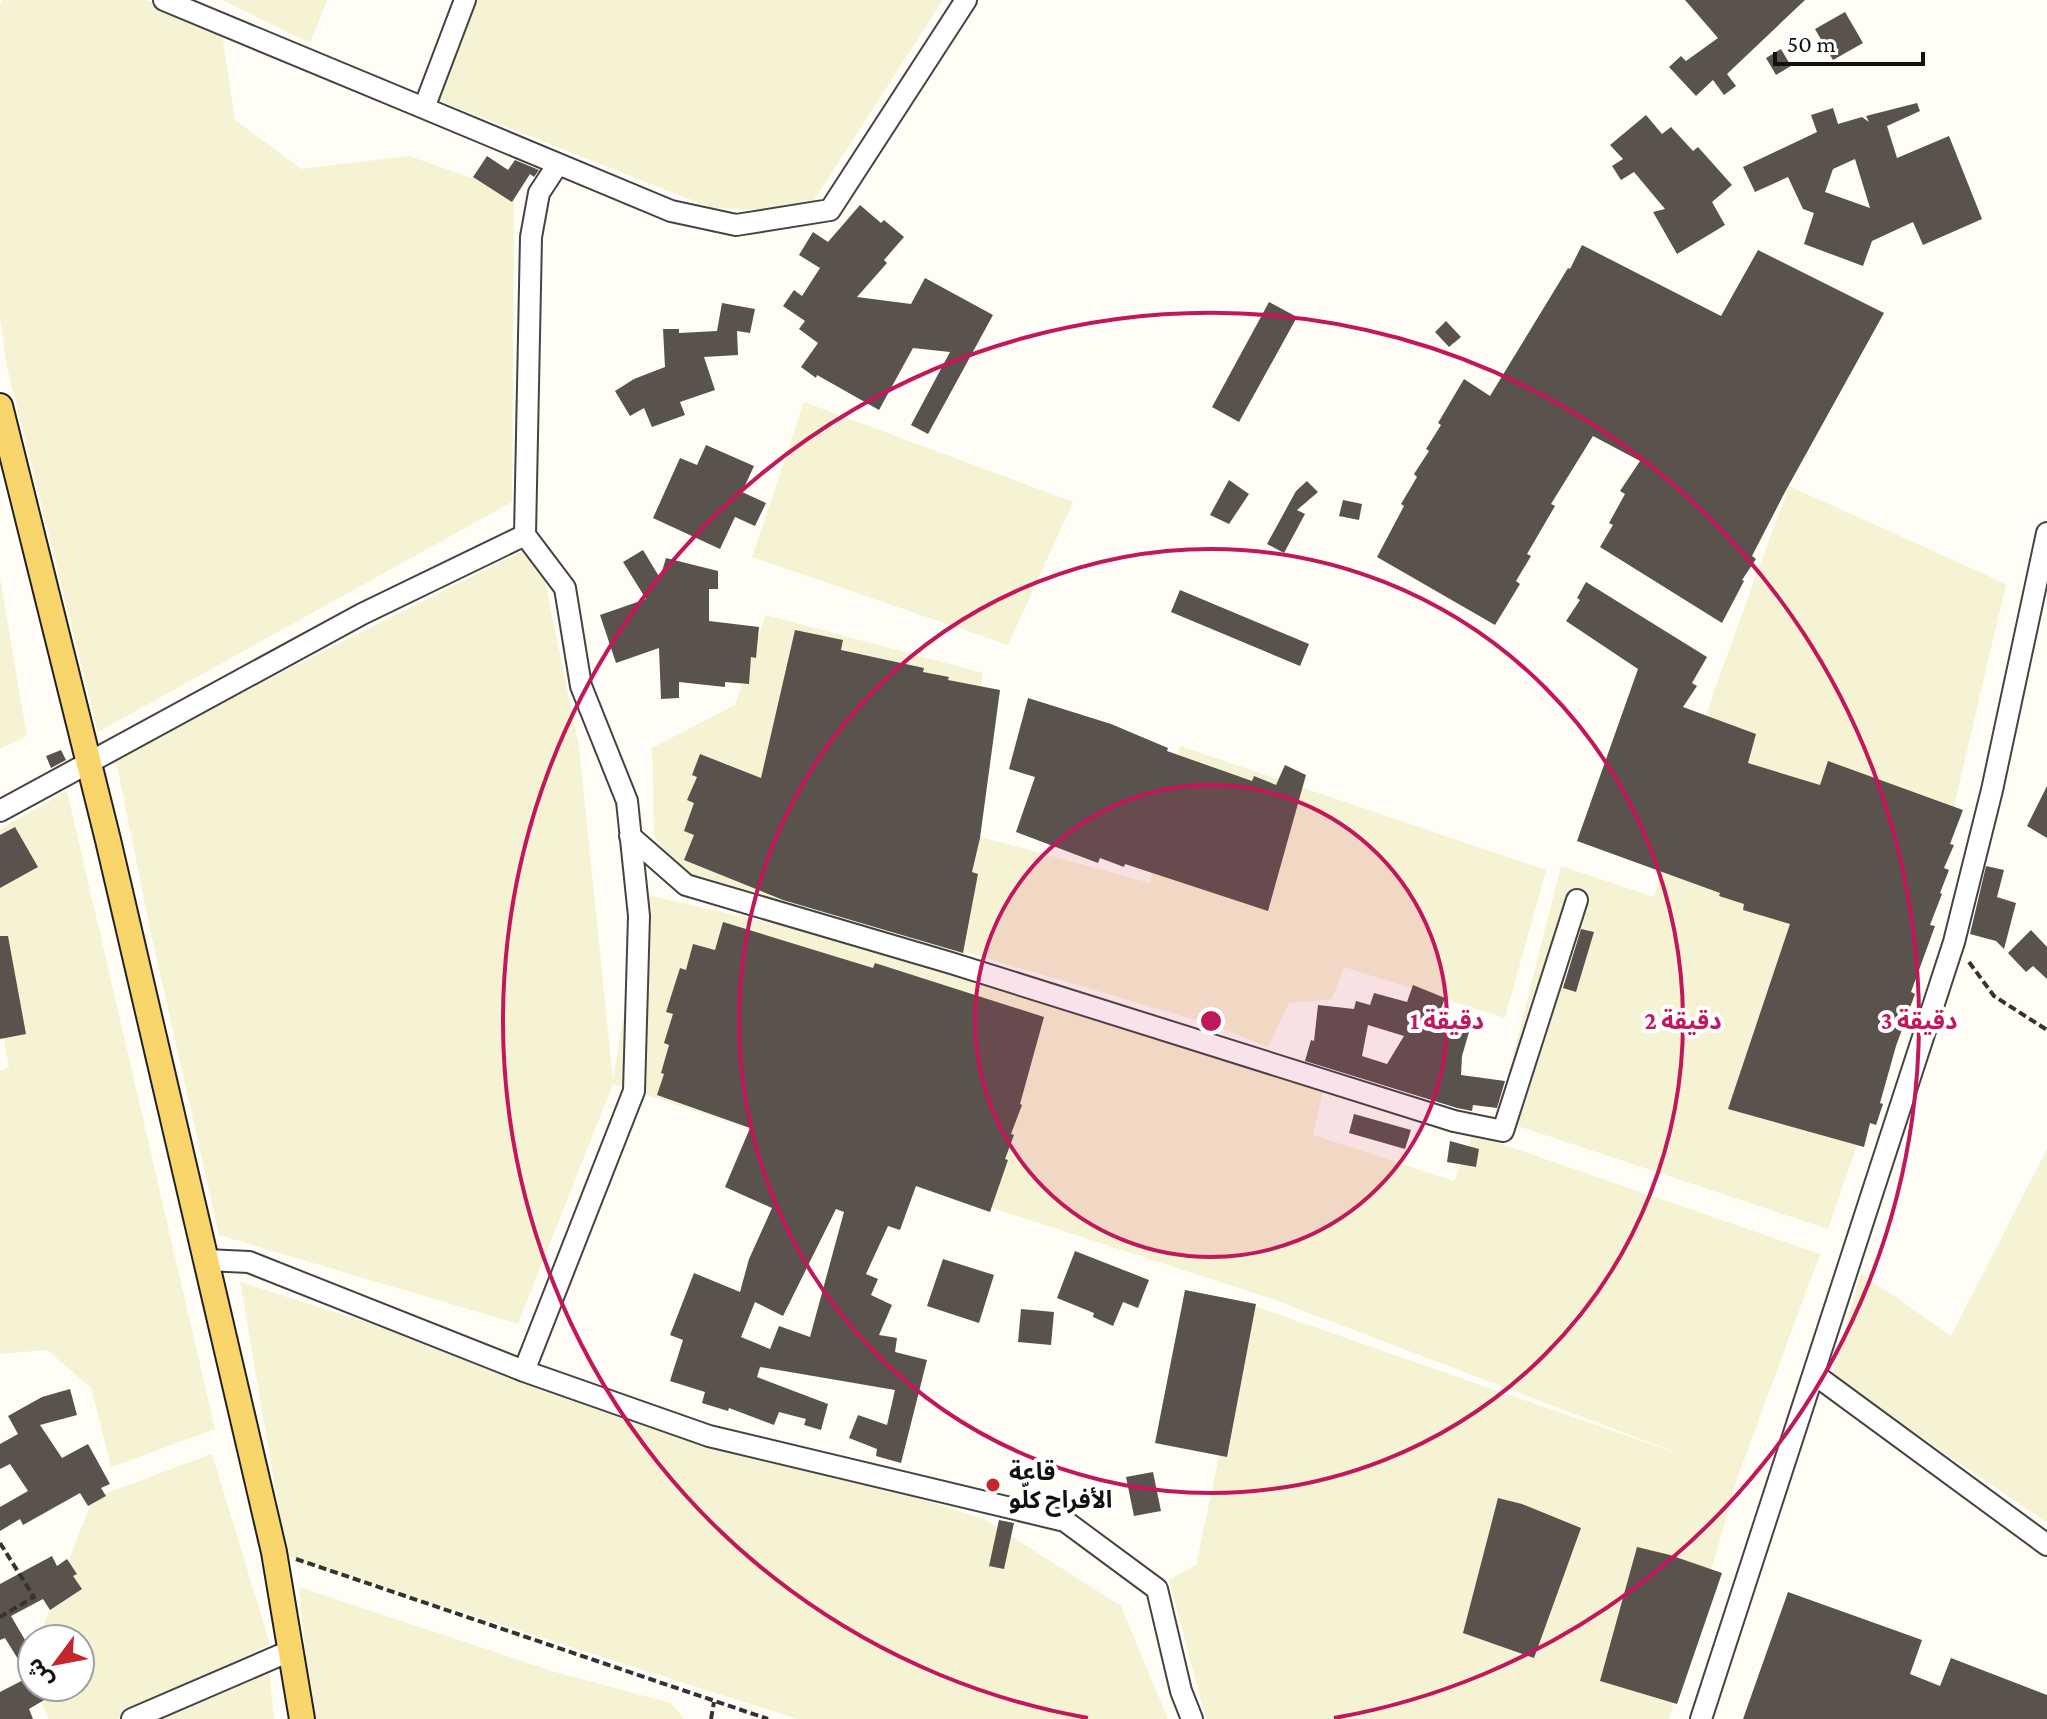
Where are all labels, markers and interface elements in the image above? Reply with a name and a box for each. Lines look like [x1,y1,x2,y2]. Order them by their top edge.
scale bar [1775,16,1923,66]
text: 50 m [1787,30,1836,57]
centre of rings [1197,1007,1225,1035]
text: 1 دقيقة [1410,1007,1484,1035]
text: 2 دقيقة [1644,1007,1722,1035]
text: 3 دقيقة [1881,1007,1957,1035]
place label: قاعة الأفراح كلّو [1009,1458,1112,1517]
marker: قاعة الأفراح كلّو [984,1476,1002,1494]
north arrow [16,1623,96,1703]
text: ش [21,1654,58,1693]

